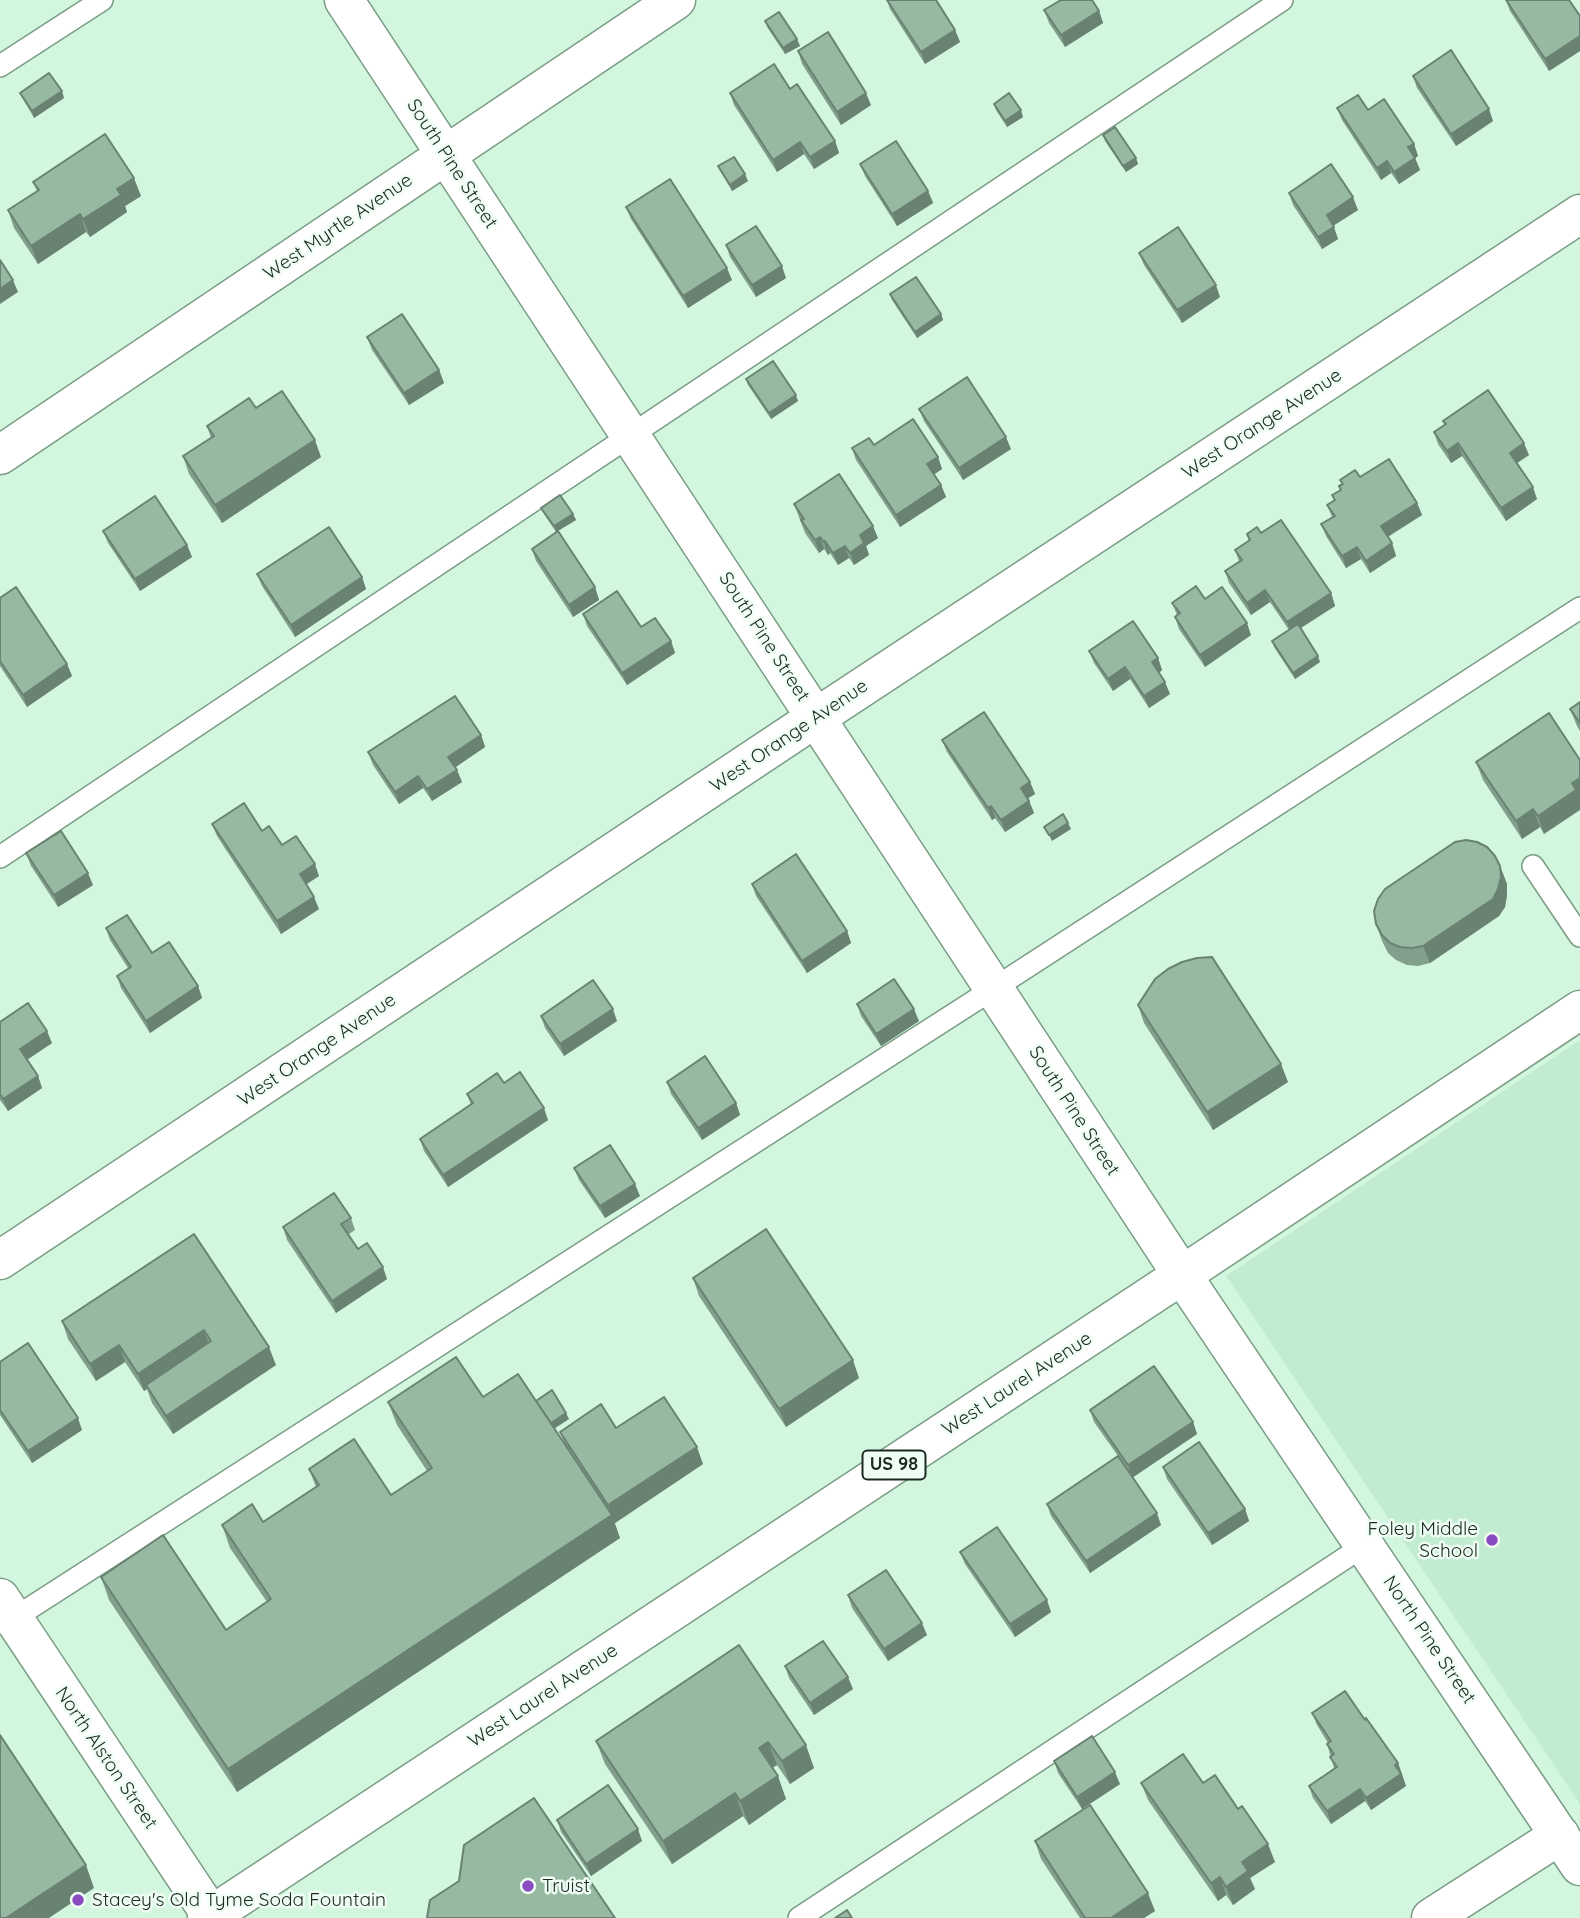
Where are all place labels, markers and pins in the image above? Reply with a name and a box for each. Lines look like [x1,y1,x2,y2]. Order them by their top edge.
place label: Foley Middle School [1368,1518,1478,1562]
marker: Foley Middle School [1484,1532,1500,1548]
place label: Truist [542,1875,590,1897]
marker: Truist [520,1878,536,1894]
place label: Stacey's Old Tyme Soda Fountain [92,1889,386,1911]
marker: Stacey's Old Tyme Soda Fountain [70,1892,86,1908]

